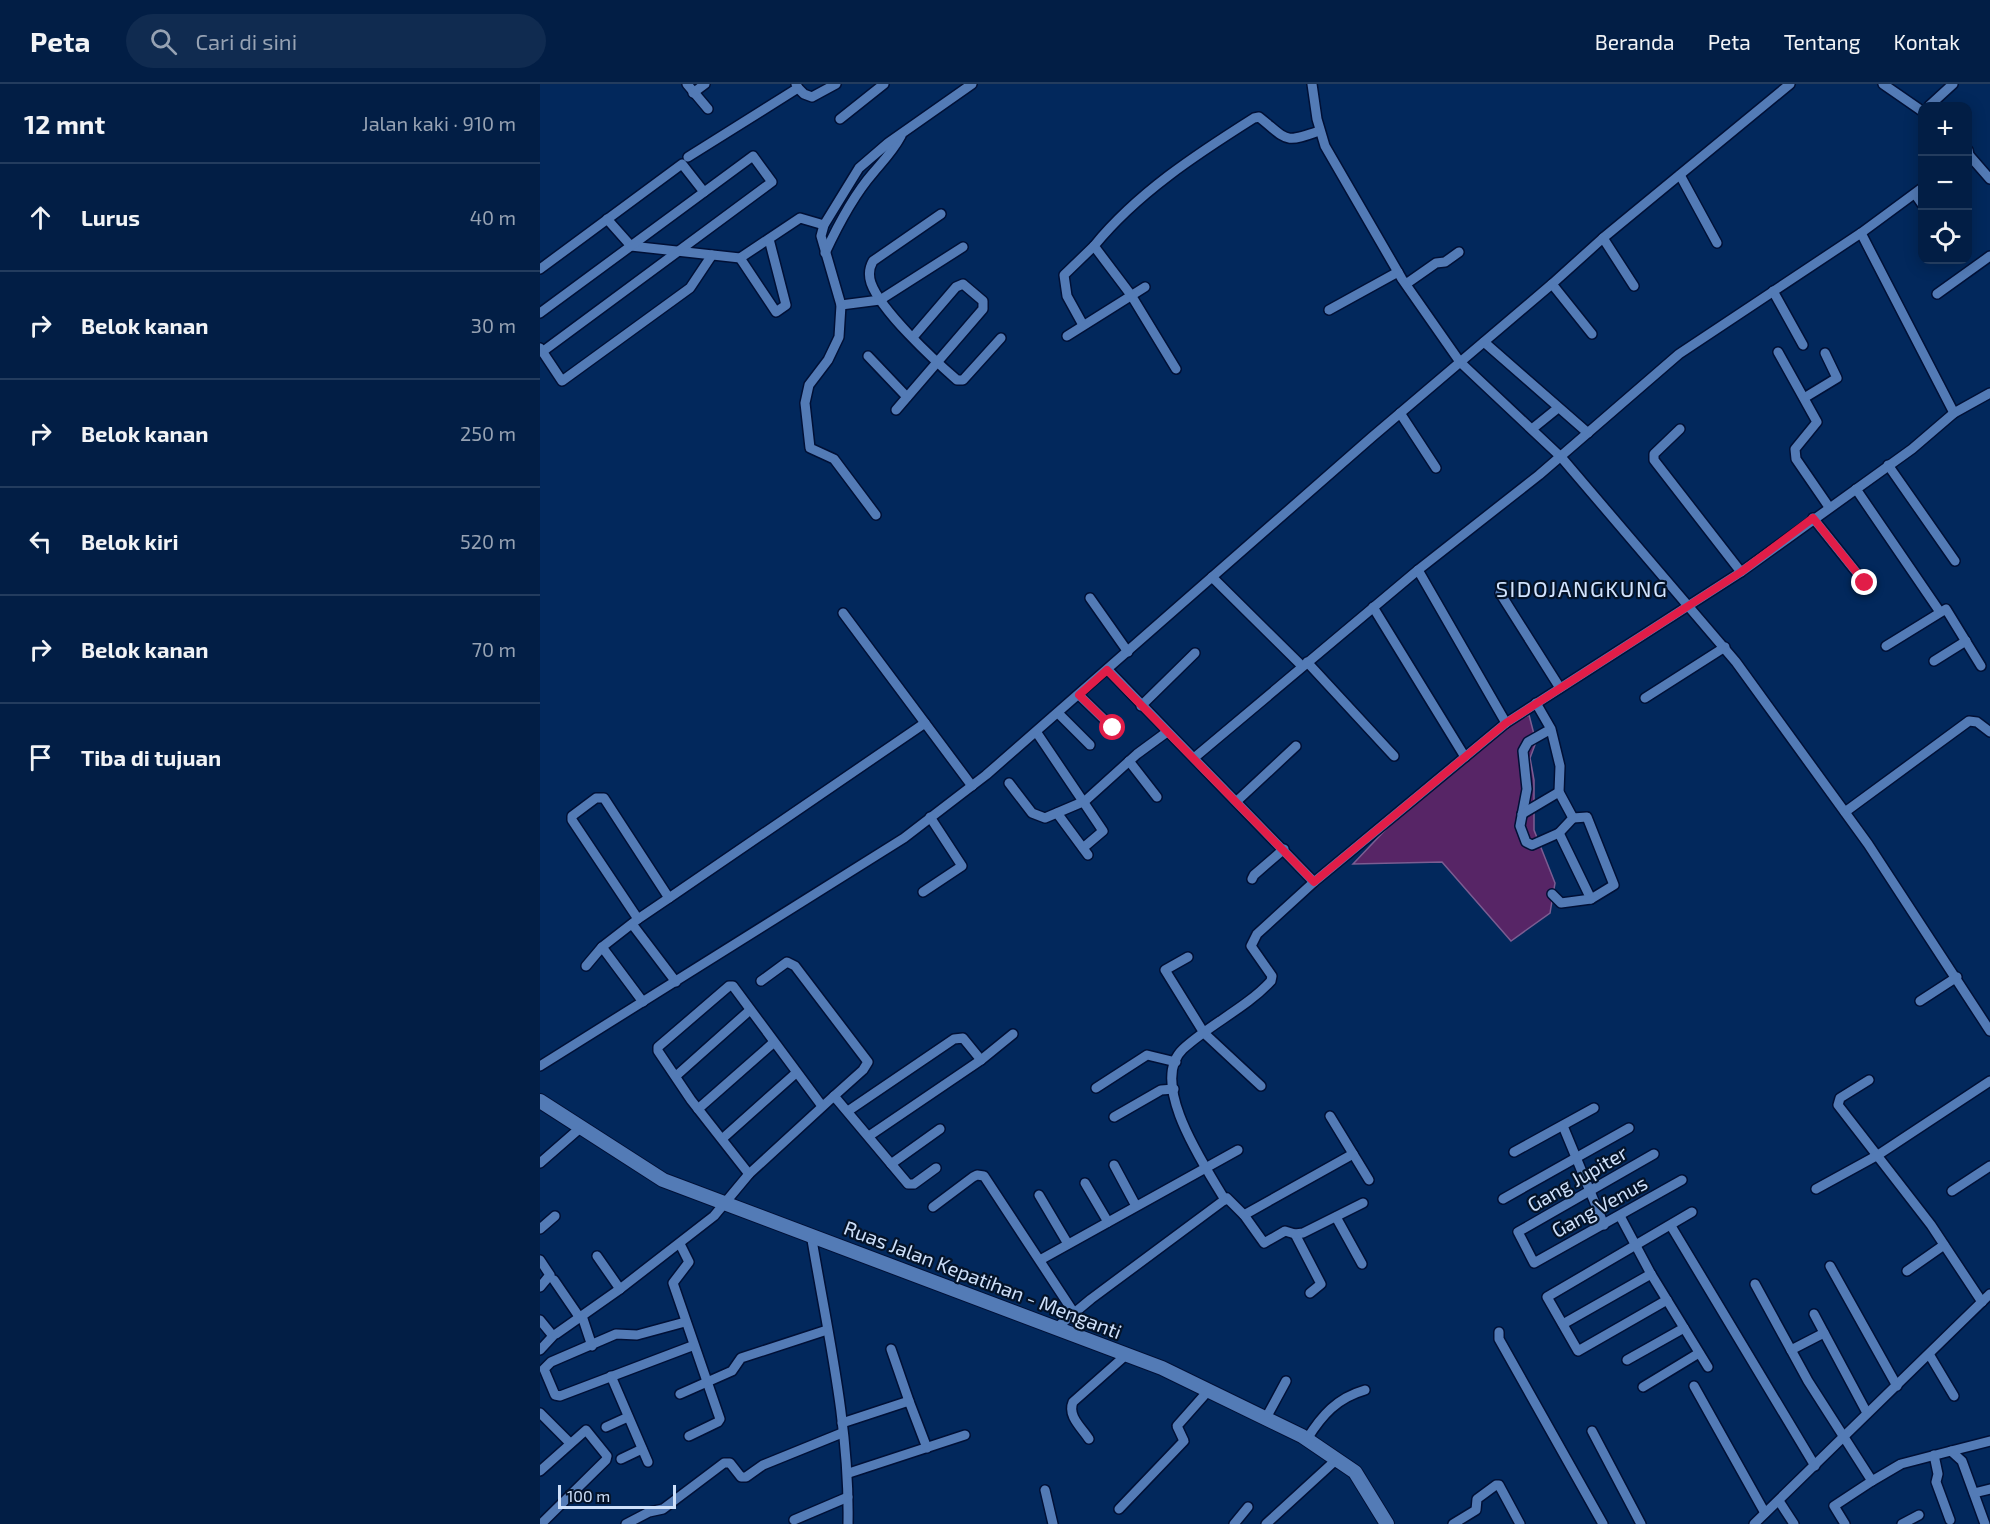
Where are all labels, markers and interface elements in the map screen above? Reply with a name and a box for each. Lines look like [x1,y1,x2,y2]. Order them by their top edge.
search box [126,14,546,68]
text: Peta [30,24,90,58]
icon: search [147,25,180,58]
text: Cari di sini [195,28,297,54]
text: Beranda [1595,29,1675,54]
text: Peta [1708,29,1751,54]
text: Tentang [1784,29,1861,54]
text: Kontak [1894,29,1960,54]
map controls [1918,102,1972,264]
button: + [1918,102,1972,156]
text: 12 mnt [24,108,105,139]
text: Jalan kaki · 910 m [362,111,516,135]
button: − [1918,156,1972,210]
icon: ahead [24,201,57,234]
text: Lurus [81,204,140,230]
text: 40 m [470,205,516,229]
button: locate [1918,210,1972,264]
icon: right [24,309,57,342]
text: Belok kanan [81,312,208,338]
text: 30 m [471,313,516,337]
icon: right [24,417,57,450]
text: Belok kanan [81,420,208,446]
text: 250 m [460,421,516,445]
icon: left [24,525,57,558]
text: Belok kiri [81,528,178,554]
text: 520 m [460,529,516,553]
route end [1851,569,1877,595]
district label: SIDOJANGKUNG [1496,575,1668,601]
icon: right [24,633,57,666]
text: Belok kanan [81,636,208,662]
text: 70 m [472,637,516,661]
route start [1099,714,1125,740]
icon: arrive [24,741,57,774]
text: Tiba di tujuan [81,744,221,770]
street label: Gang Jupiter [1523,1140,1631,1216]
street label: Gang Venus [1547,1170,1651,1242]
street label: Ruas Jalan Kepatihan - Menganti [841,1215,1125,1343]
scale bar [558,1482,676,1510]
text: 100 m [567,1486,610,1505]

